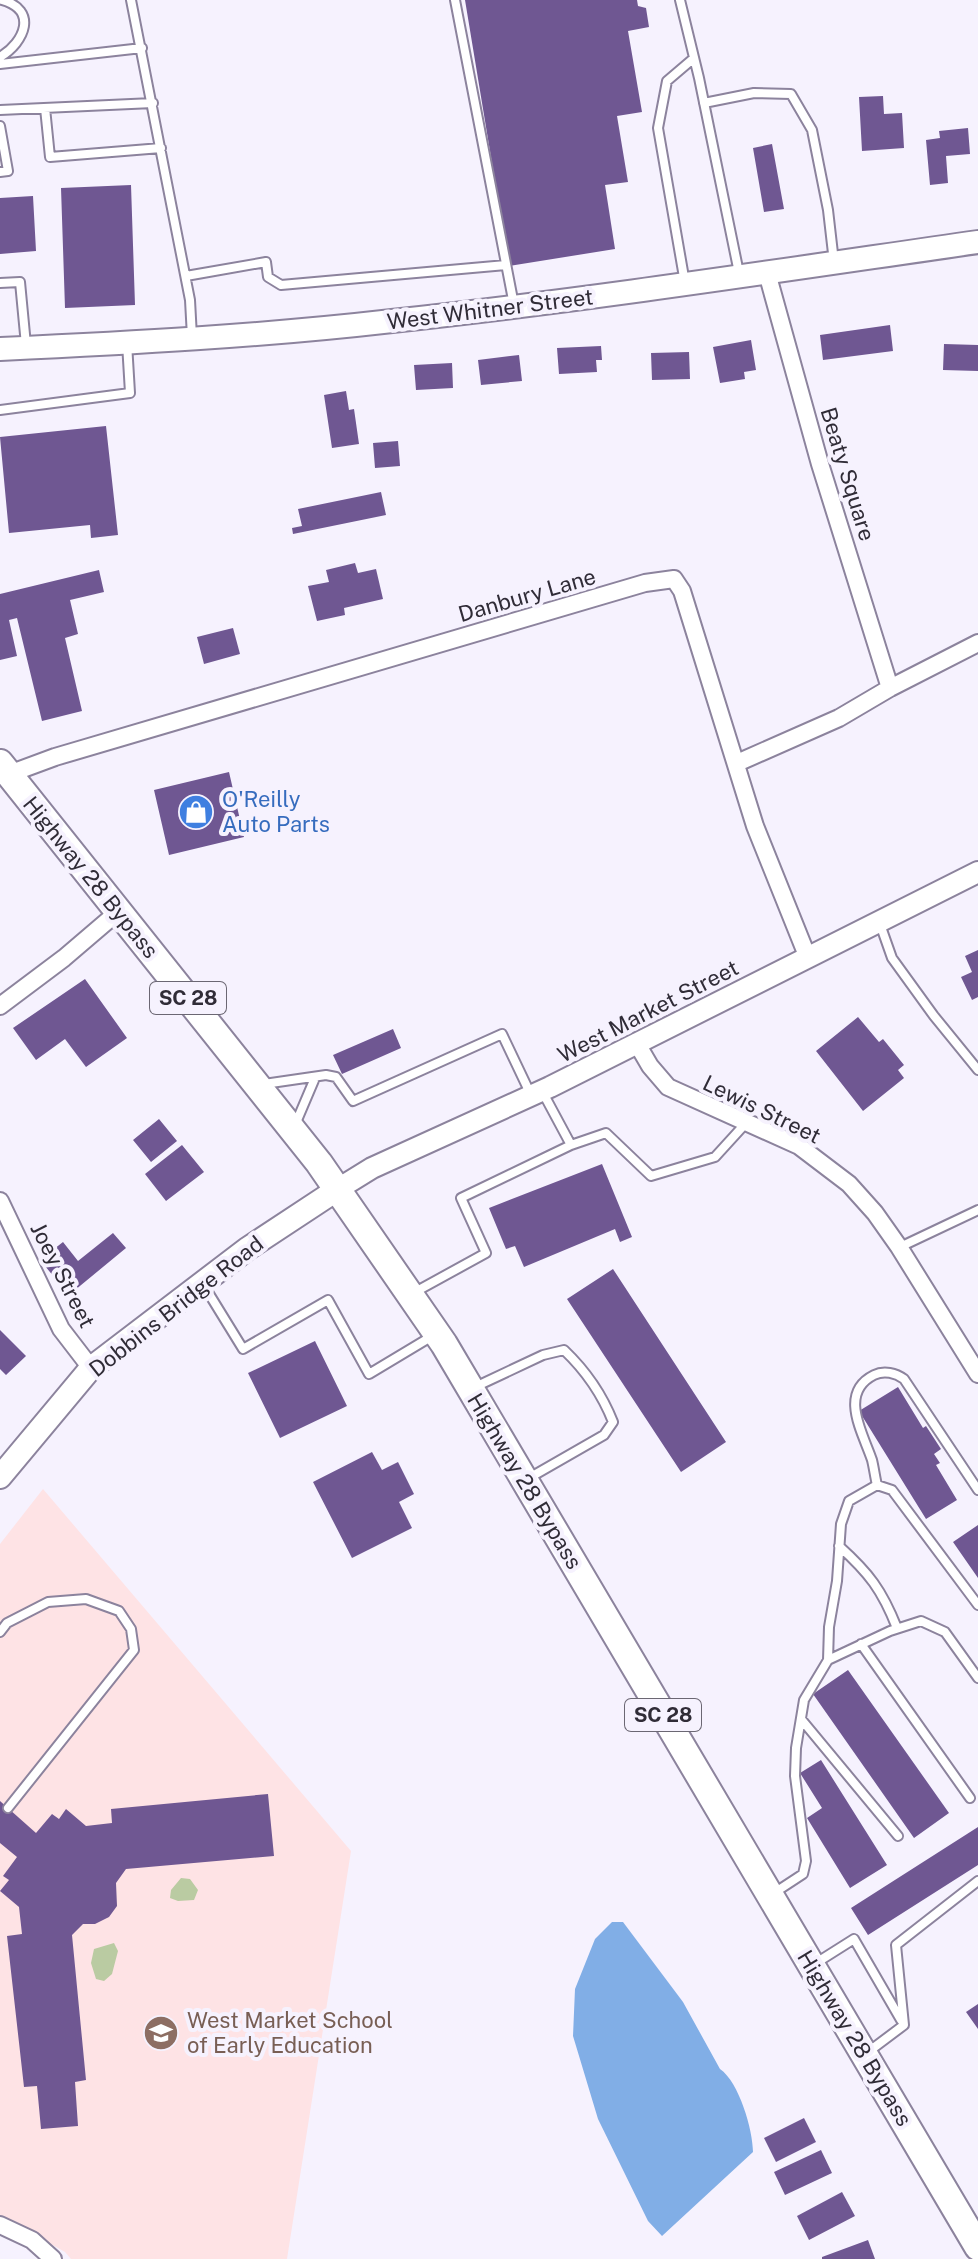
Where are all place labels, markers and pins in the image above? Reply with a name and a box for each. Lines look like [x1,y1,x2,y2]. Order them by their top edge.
place label: O'Reilly Auto Parts [222,786,330,837]
shop icon: O'Reilly Auto Parts [177,793,215,831]
place label: West Market School of Early Education [187,2007,393,2058]
school or university icon: West Market School of Early Education [142,2014,180,2052]

